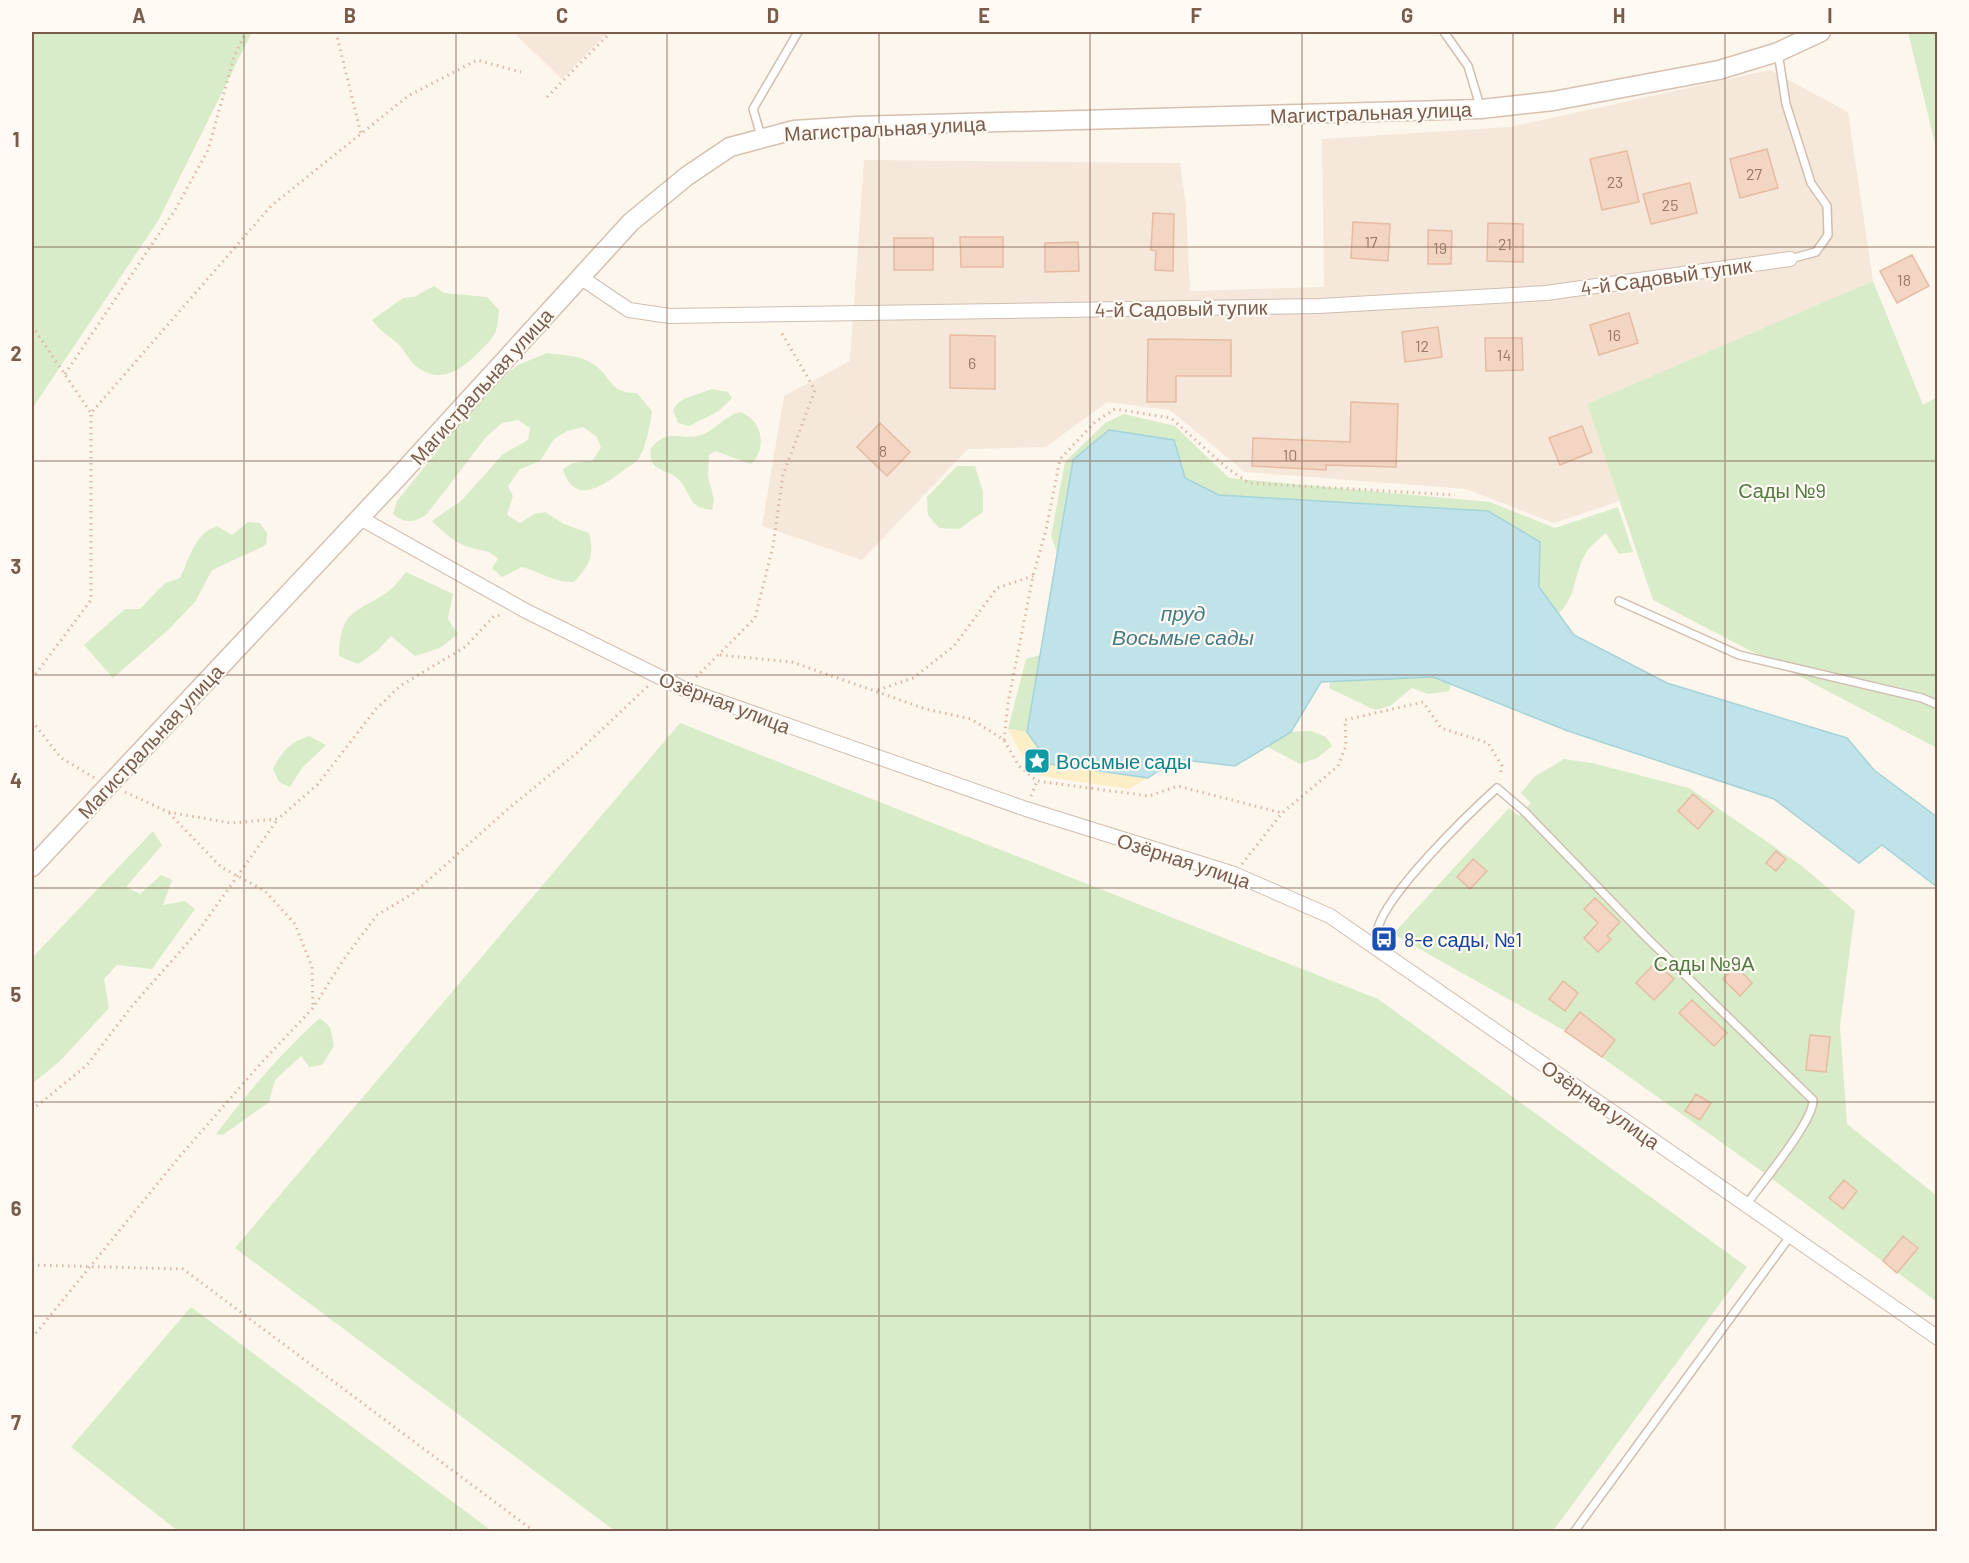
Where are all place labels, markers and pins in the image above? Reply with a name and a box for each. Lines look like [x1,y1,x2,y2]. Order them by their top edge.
place icon: Восьмые сады [1022,746,1052,776]
place label: Восьмые сады [1056,749,1191,773]
bus stop icon: 8-е сады, №1 [1369,924,1399,954]
place label: 8-е сады, №1 [1404,927,1522,951]

